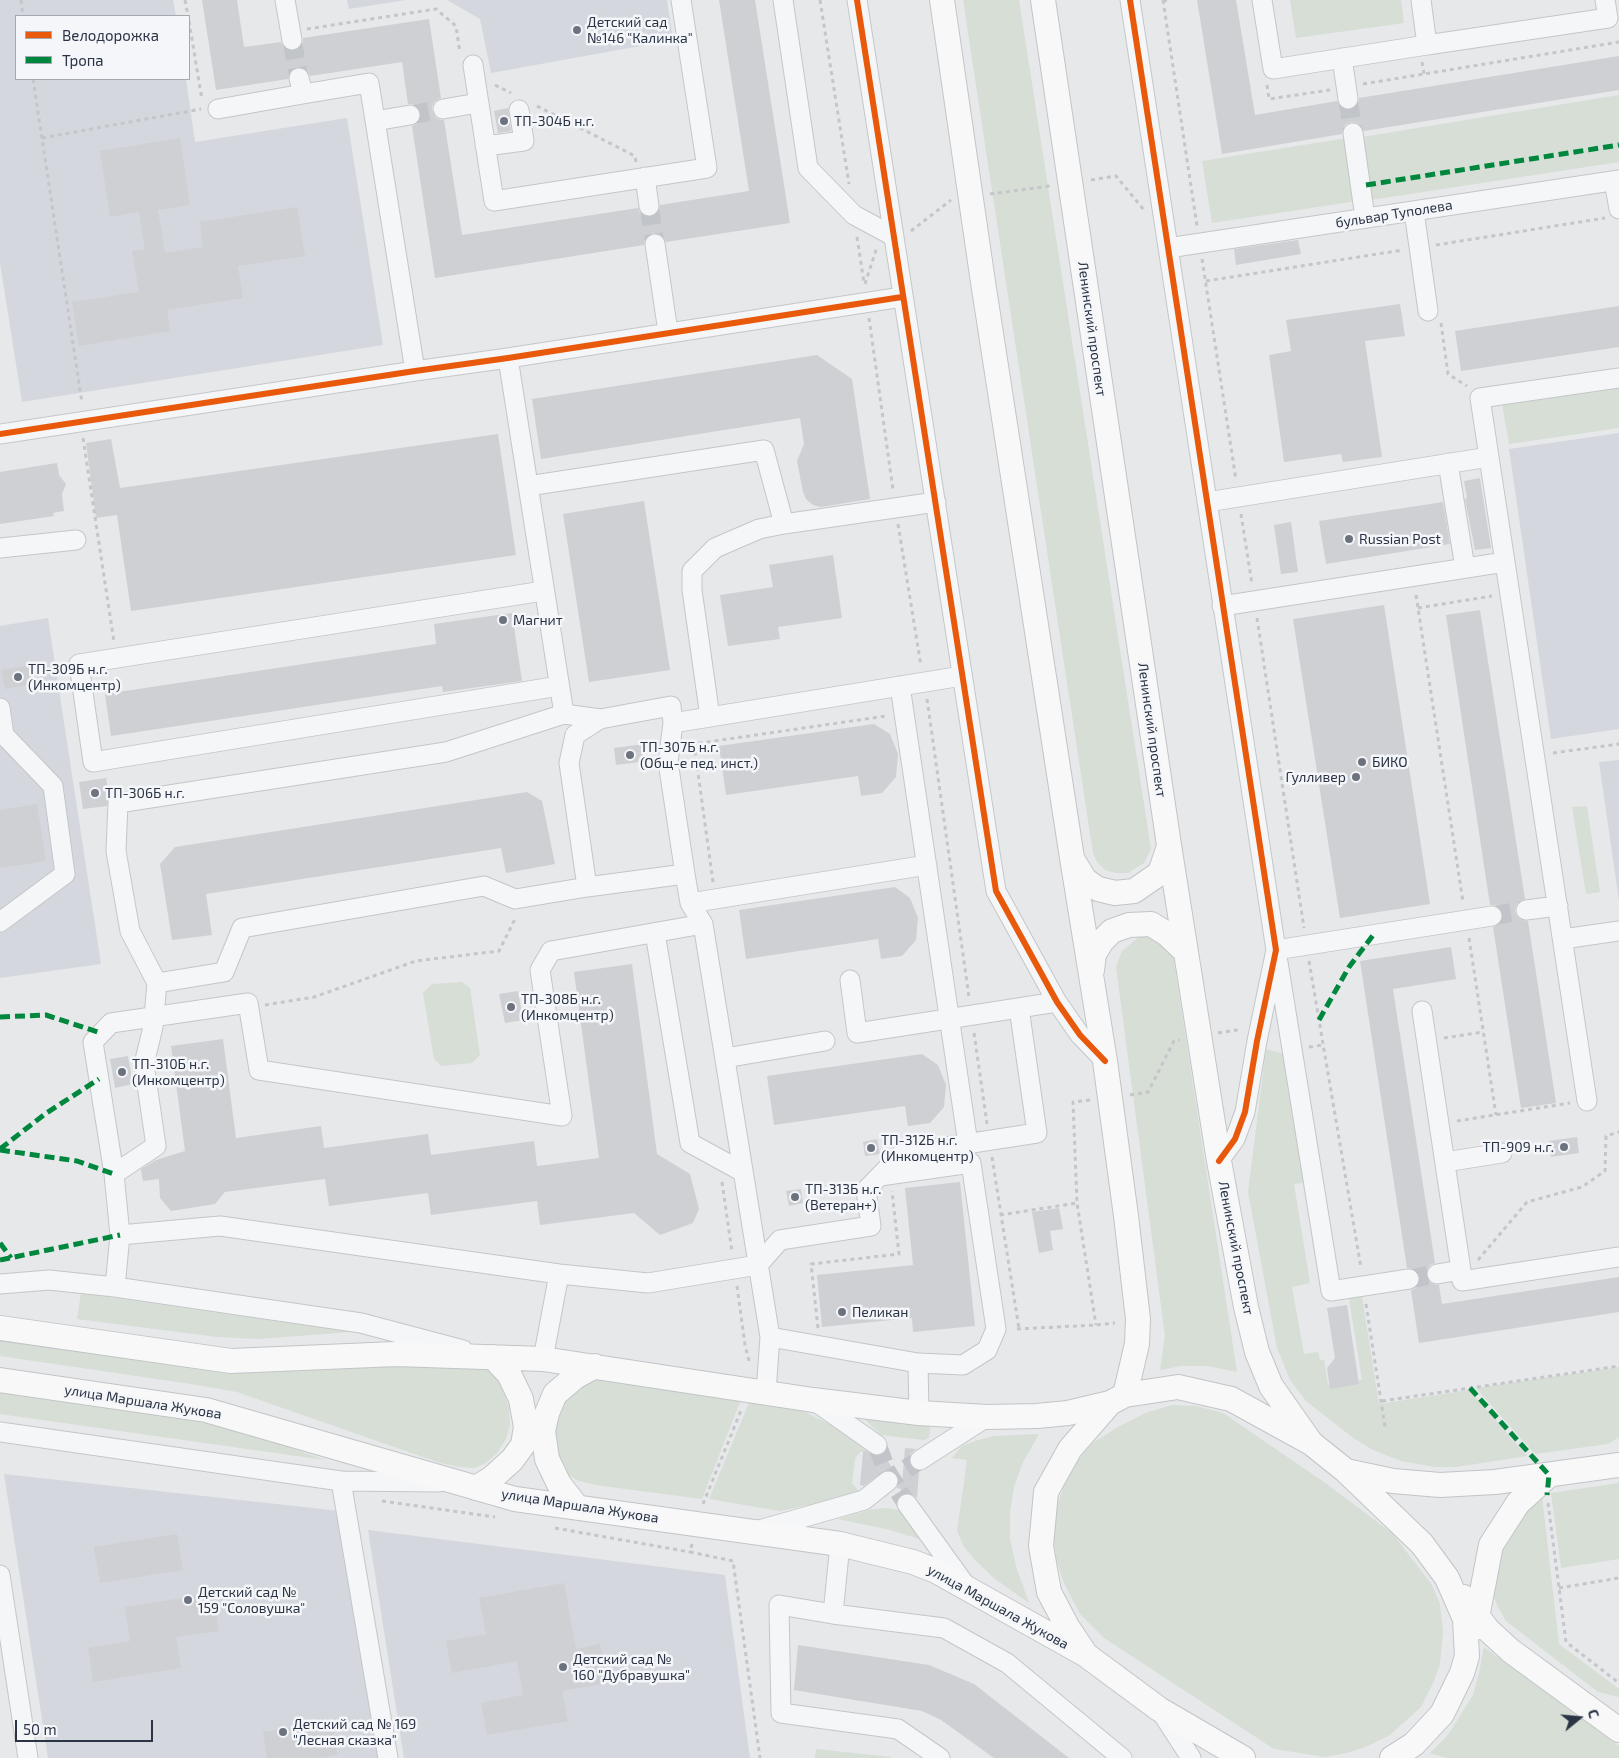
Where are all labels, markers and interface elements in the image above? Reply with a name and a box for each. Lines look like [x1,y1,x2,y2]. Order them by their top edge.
place label: Детский сад №146 "Калинка" [587,14,693,46]
legend [15,15,190,80]
marker: Детский сад №146 "Калинка" [571,24,583,36]
text: Велодорожка [62,26,159,44]
text: Тропа [62,51,104,69]
place label: ТП-304Б н.г. [514,113,594,129]
marker: ТП-304Б н.г. [498,115,510,127]
street label: бульвар Туполева [1334,196,1454,232]
street label: Ленинский проспект [1074,260,1110,398]
place label: Russian Post [1359,531,1441,547]
marker: Russian Post [1343,533,1355,545]
place label: Магнит [513,612,563,628]
marker: Магнит [497,614,509,626]
place label: ТП-309Б н.г. (Инкомцентр) [28,661,121,694]
street label: Ленинский проспект [1134,661,1170,799]
marker: ТП-309Б н.г. (Инкомцентр) [12,671,24,683]
place label: ТП-307Б н.г. (Общ-е пед. инст.) [640,739,758,772]
marker: ТП-307Б н.г. (Общ-е пед. инст.) [624,749,636,761]
place label: БИКО [1372,754,1408,770]
marker: БИКО [1356,756,1368,768]
place label: Гулливер [1286,769,1346,785]
marker: Гулливер [1350,771,1362,783]
place label: ТП-306Б н.г. [105,785,185,801]
marker: ТП-306Б н.г. [89,787,101,799]
place label: ТП-308Б н.г. (Инкомцентр) [521,991,614,1024]
marker: ТП-308Б н.г. (Инкомцентр) [505,1001,517,1013]
place label: ТП-310Б н.г. (Инкомцентр) [132,1056,225,1088]
marker: ТП-310Б н.г. (Инкомцентр) [116,1066,128,1078]
place label: ТП-312Б н.г. (Инкомцентр) [881,1132,974,1164]
place label: ТП-909 н.г. [1483,1139,1554,1155]
marker: ТП-909 н.г. [1558,1141,1570,1153]
marker: ТП-312Б н.г. (Инкомцентр) [865,1142,877,1154]
street label: Ленинский проспект [1215,1180,1257,1316]
place label: ТП-313Б н.г. (Ветеран+) [805,1181,881,1214]
marker: ТП-313Б н.г. (Ветеран+) [789,1191,801,1203]
place label: Пеликан [852,1304,908,1320]
marker: Пеликан [836,1306,848,1318]
street label: улица Маршала Жукова [63,1381,223,1423]
street label: улица Маршала Жукова [500,1485,660,1527]
street label: улица Маршала Жукова [924,1561,1072,1653]
place label: Детский сад № 159 "Соловушка" [198,1584,305,1616]
marker: Детский сад № 159 "Соловушка" [182,1594,194,1606]
place label: Детский сад № 160 "Дубравушка" [573,1651,690,1684]
marker: Детский сад № 160 "Дубравушка" [557,1661,569,1673]
north arrow [1554,1693,1604,1743]
text: С [1584,1707,1603,1720]
scale bar [18,1710,155,1742]
place label: Детский сад № 169 "Лесная сказка" [293,1716,416,1748]
text: 50 m [23,1720,57,1738]
marker: Детский сад № 169 "Лесная сказка" [277,1726,289,1738]

